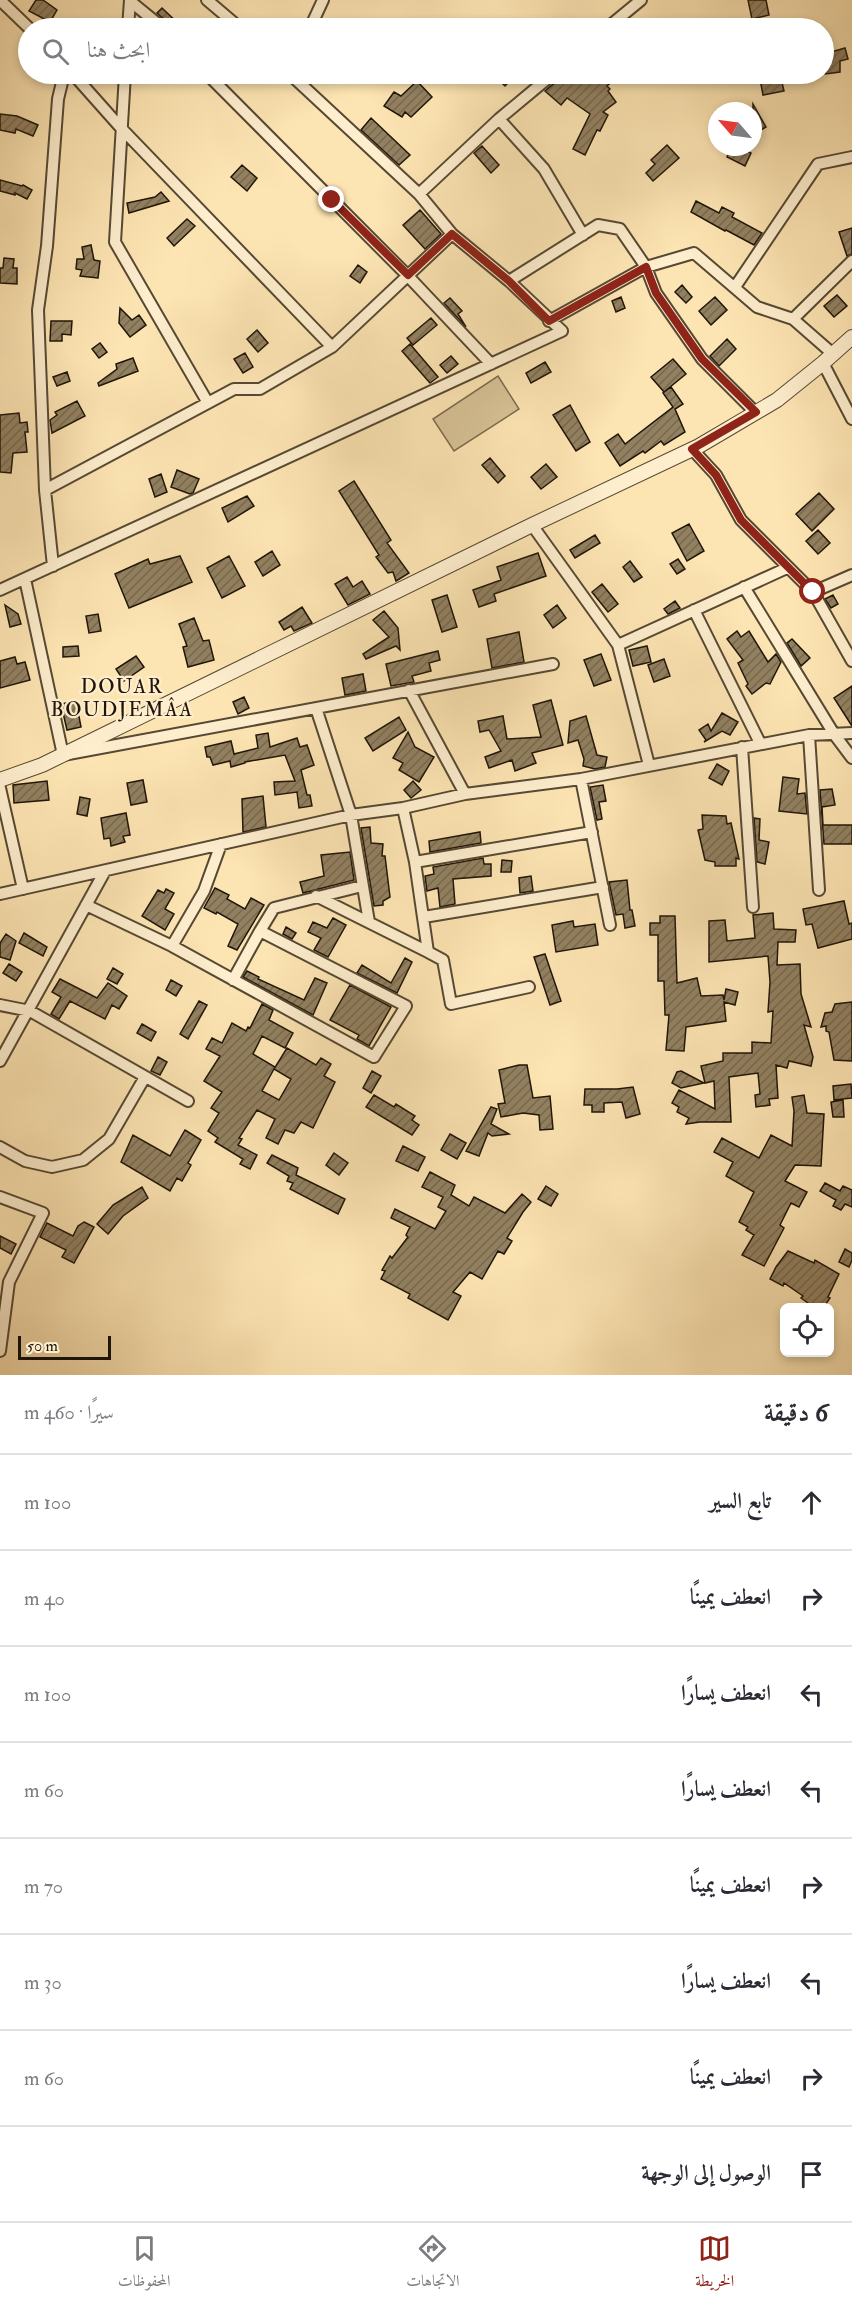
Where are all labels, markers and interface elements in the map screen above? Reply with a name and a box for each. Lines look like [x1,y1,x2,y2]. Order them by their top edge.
search box [18,18,834,84]
icon: search [39,35,72,68]
text: ابحث هنا [87,36,150,64]
north arrow [708,102,762,156]
route end [318,186,344,212]
route start [799,578,825,604]
district label: DOUAR BOUDJEMÂA [51,674,193,722]
map controls [780,1303,834,1357]
button: locate [780,1303,834,1357]
scale bar [18,1333,111,1360]
text: 50 m [27,1336,58,1356]
text: 6 دقيقة [764,1397,828,1429]
text: سيرًا · 460 m [24,1400,114,1425]
icon: ahead [795,1486,828,1519]
text: تابع السير [709,1487,771,1515]
text: 100 m [24,1490,71,1515]
icon: right [795,1582,828,1615]
text: انعطف يمينًا [690,1583,771,1611]
text: 40 m [24,1586,65,1611]
icon: left [795,1678,828,1711]
text: انعطف يسارًا [681,1679,771,1707]
text: 100 m [24,1682,71,1707]
icon: left [795,1774,828,1807]
text: انعطف يسارًا [681,1775,771,1803]
text: 60 m [24,1778,64,1803]
icon: right [795,1870,828,1903]
text: انعطف يمينًا [690,1871,771,1899]
text: 70 m [24,1874,63,1899]
icon: left [795,1966,828,1999]
text: انعطف يسارًا [681,1967,771,1995]
text: 30 m [24,1970,62,1995]
icon: right [795,2062,828,2095]
text: انعطف يمينًا [690,2063,771,2091]
text: 60 m [24,2066,64,2091]
icon: arrive [795,2158,828,2191]
text: الوصول إلى الوجهة [641,2159,771,2187]
tab: المحفوظات [118,2232,171,2296]
tab: الاتجاهات [406,2232,460,2296]
tab: الخريطة [695,2232,734,2296]

